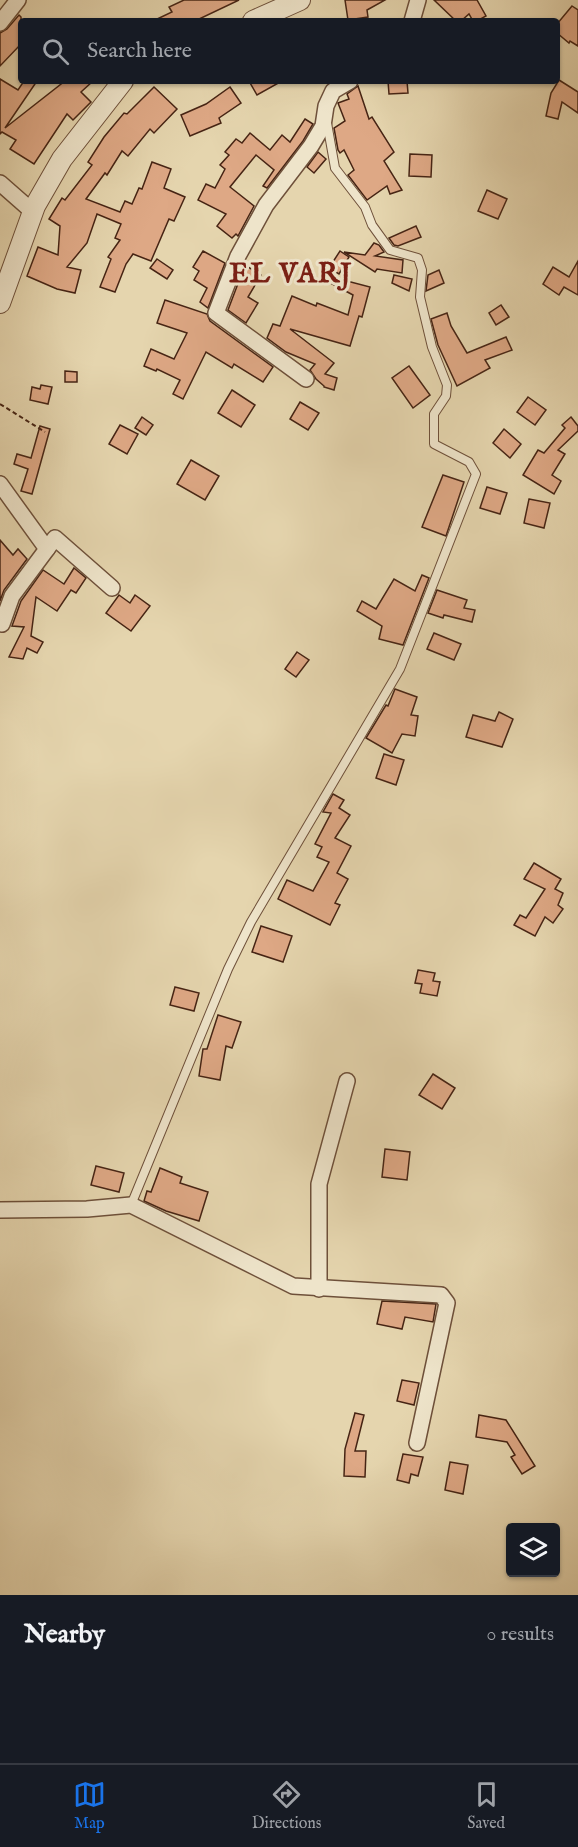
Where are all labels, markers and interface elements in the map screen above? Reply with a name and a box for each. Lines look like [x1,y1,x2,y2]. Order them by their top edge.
search box [18,18,560,84]
icon: search [39,35,72,68]
text: Search here [87,37,192,65]
district label: EL VARJ [229,257,353,292]
map controls [506,1523,560,1577]
button: layers [506,1523,560,1577]
text: Nearby [24,1618,105,1651]
text: 0 results [487,1622,554,1647]
tab: Map [73,1778,106,1834]
tab: Directions [252,1778,321,1834]
tab: Saved [467,1778,505,1834]

